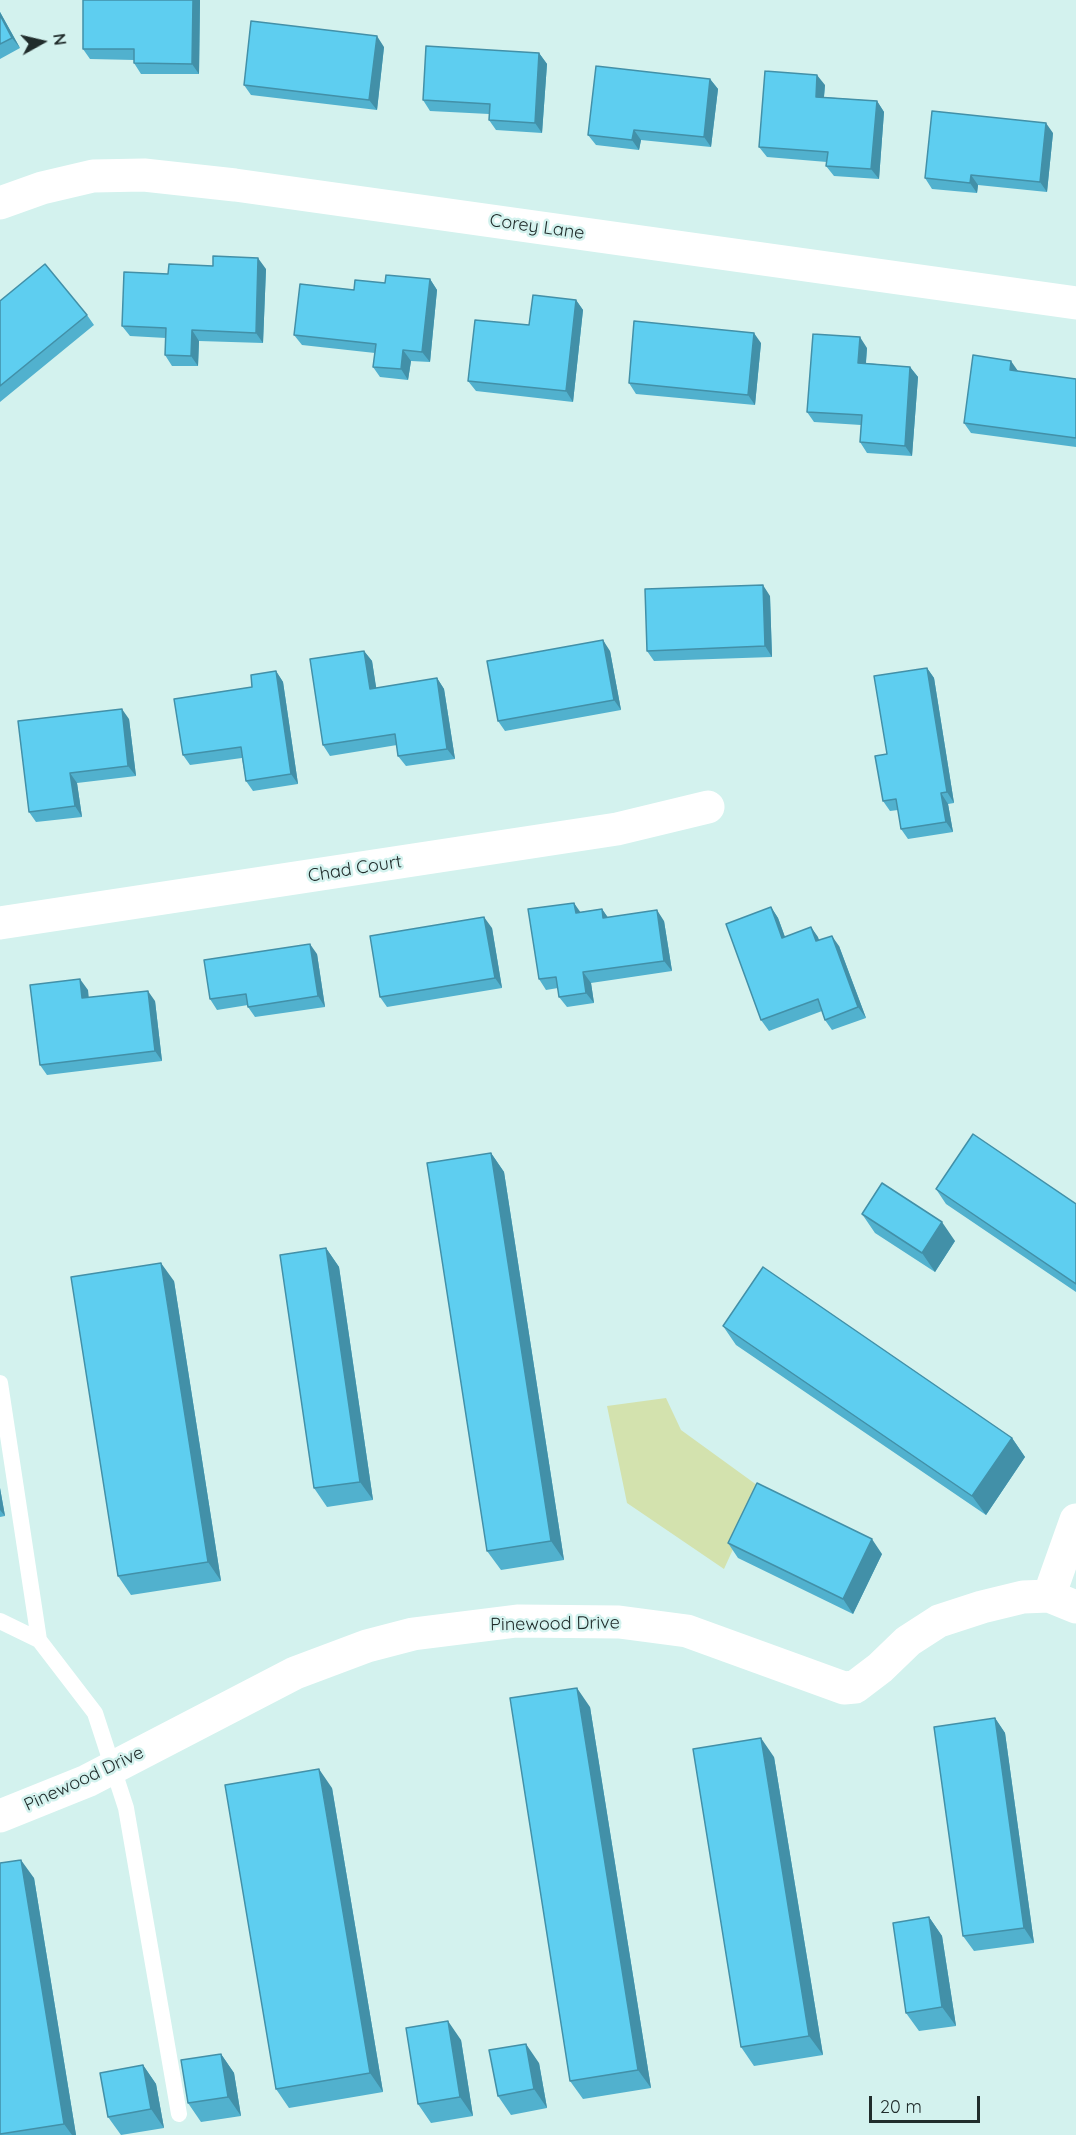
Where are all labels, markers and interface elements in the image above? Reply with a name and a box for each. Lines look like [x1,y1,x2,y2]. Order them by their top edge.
north arrow [12,12,72,72]
text: N [49,32,71,47]
street label: Corey Lane [488,210,586,244]
street label: Chad Court [307,851,403,887]
street label: Pinewood Drive [490,1612,620,1636]
street label: Pinewood Drive [21,1742,147,1816]
scale bar [872,2084,983,2122]
text: 20 m [880,2095,922,2118]

